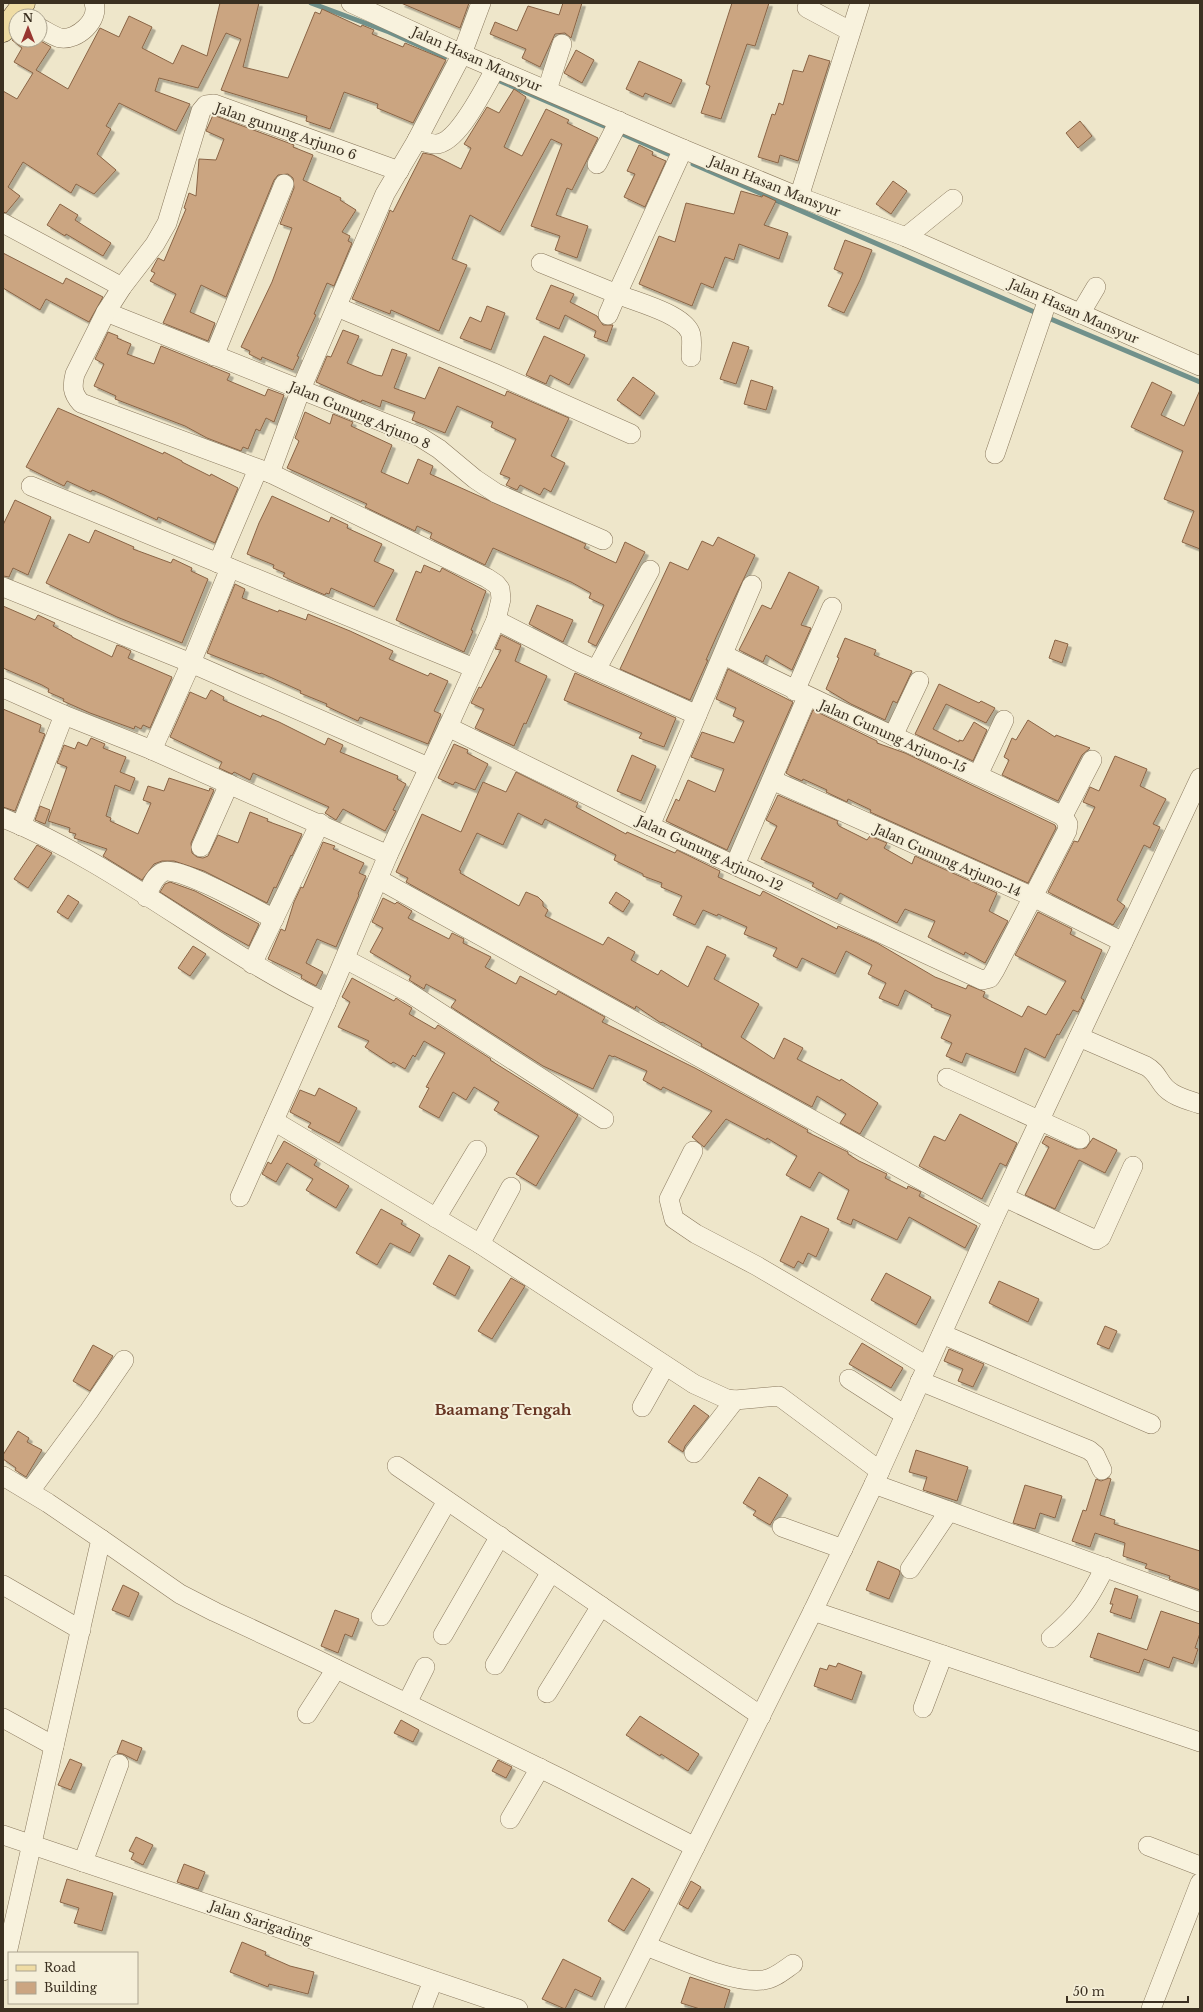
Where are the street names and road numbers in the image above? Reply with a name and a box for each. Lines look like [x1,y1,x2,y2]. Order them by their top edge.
street label: Jalan Hasan Mansyur [407,22,545,96]
street label: Jalan gunung Arjuno 6 [211,99,359,164]
street label: Jalan Hasan Mansyur [705,152,844,221]
street label: Jalan Hasan Mansyur [1004,274,1142,348]
street label: Jalan Gunung Arjuno 8 [285,377,433,453]
street label: Jalan Gunung Arjuno-15 [815,696,969,777]
street label: Jalan Gunung Arjuno-12 [632,811,786,895]
street label: Jalan Gunung Arjuno-14 [870,819,1024,901]
street label: Jalan Sarigading [206,1896,314,1948]

